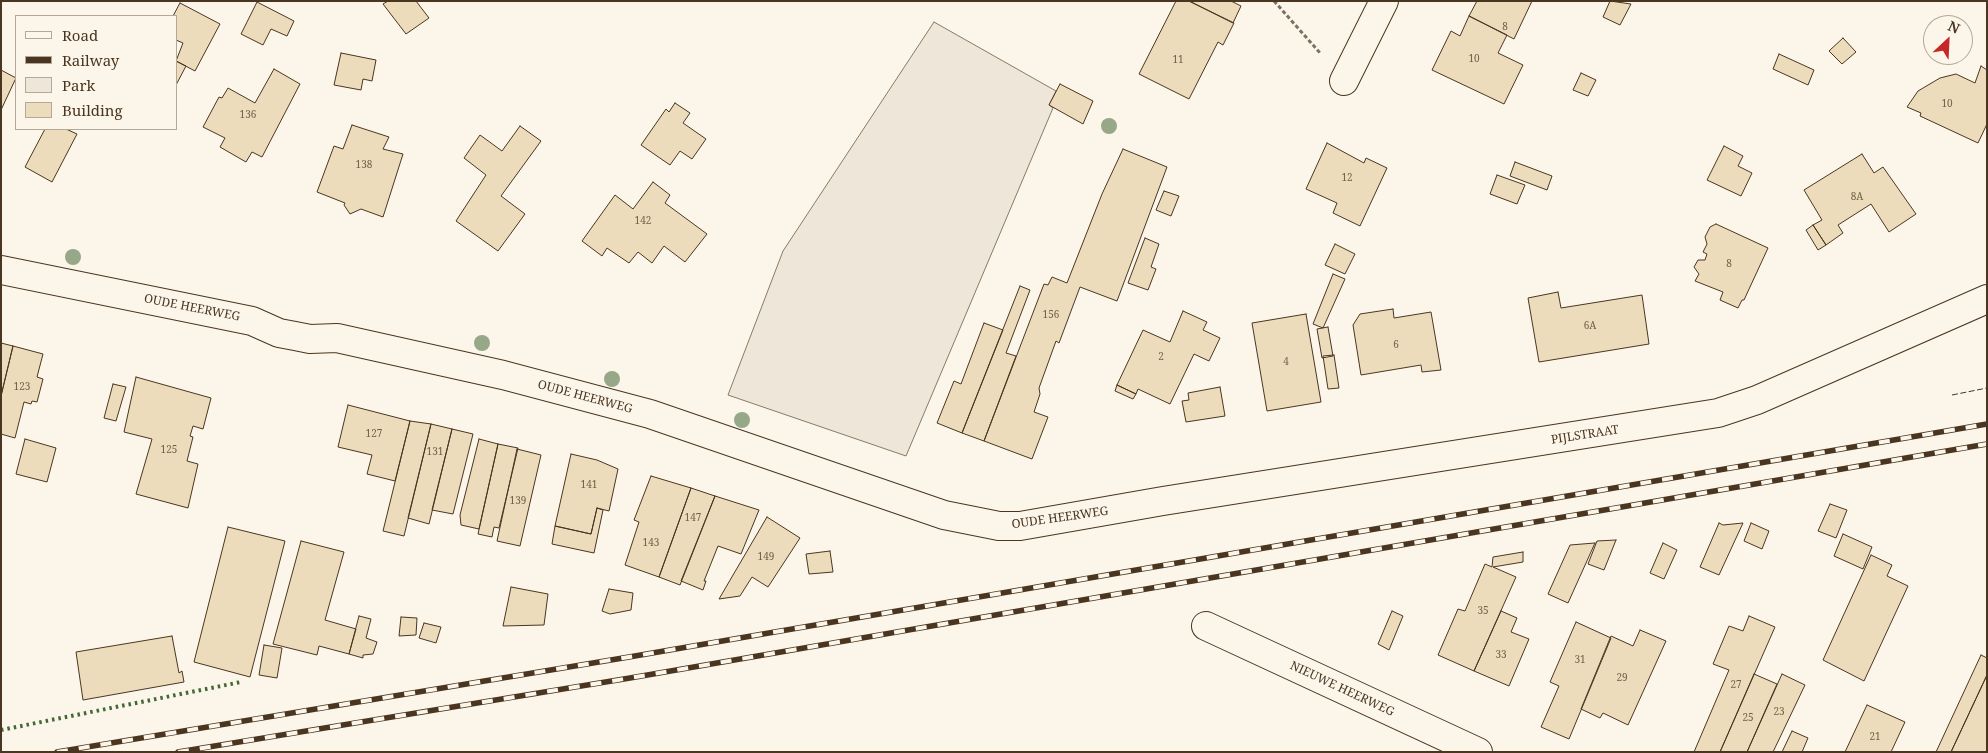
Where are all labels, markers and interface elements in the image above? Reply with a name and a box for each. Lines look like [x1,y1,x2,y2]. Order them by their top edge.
legend [15,15,178,130]
north arrow [1923,15,1973,65]
text: N [1945,16,1963,38]
house number: 8 [1502,21,1508,33]
text: Road [62,25,98,45]
text: Railway [62,50,119,70]
house number: 10 [1468,53,1480,65]
house number: 11 [1172,54,1184,66]
text: Park [62,75,95,95]
house number: 10 [1941,98,1953,110]
text: Building [62,100,123,120]
house number: 136 [240,109,256,121]
house number: 138 [356,159,372,171]
house number: 12 [1341,172,1353,184]
house number: 8A [1851,191,1863,203]
house number: 142 [635,215,651,227]
house number: 8 [1726,258,1732,270]
street label: OUDE HEERWEG [143,292,241,324]
house number: 156 [1043,309,1059,321]
house number: 6A [1584,320,1596,332]
house number: 6 [1393,339,1399,351]
house number: 2 [1158,351,1164,363]
house number: 4 [1283,356,1289,368]
street label: OUDE HEERWEG [536,377,634,417]
house number: 123 [14,381,30,393]
street label: PIJLSTRAAT [1550,423,1620,447]
house number: 127 [366,428,382,440]
house number: 125 [161,444,177,456]
house number: 131 [427,446,443,458]
house number: 141 [581,479,597,491]
house number: 139 [510,495,526,507]
street label: OUDE HEERWEG [1011,504,1109,532]
house number: 147 [685,512,701,524]
house number: 143 [643,537,659,549]
house number: 149 [758,551,774,563]
house number: 35 [1477,605,1489,617]
house number: 33 [1495,649,1507,661]
house number: 31 [1574,654,1586,666]
street label: NIEUWE HEERWEG [1288,659,1396,719]
house number: 29 [1616,672,1628,684]
house number: 27 [1730,679,1742,691]
house number: 23 [1773,706,1785,718]
house number: 25 [1742,712,1754,724]
house number: 21 [1869,731,1881,743]

